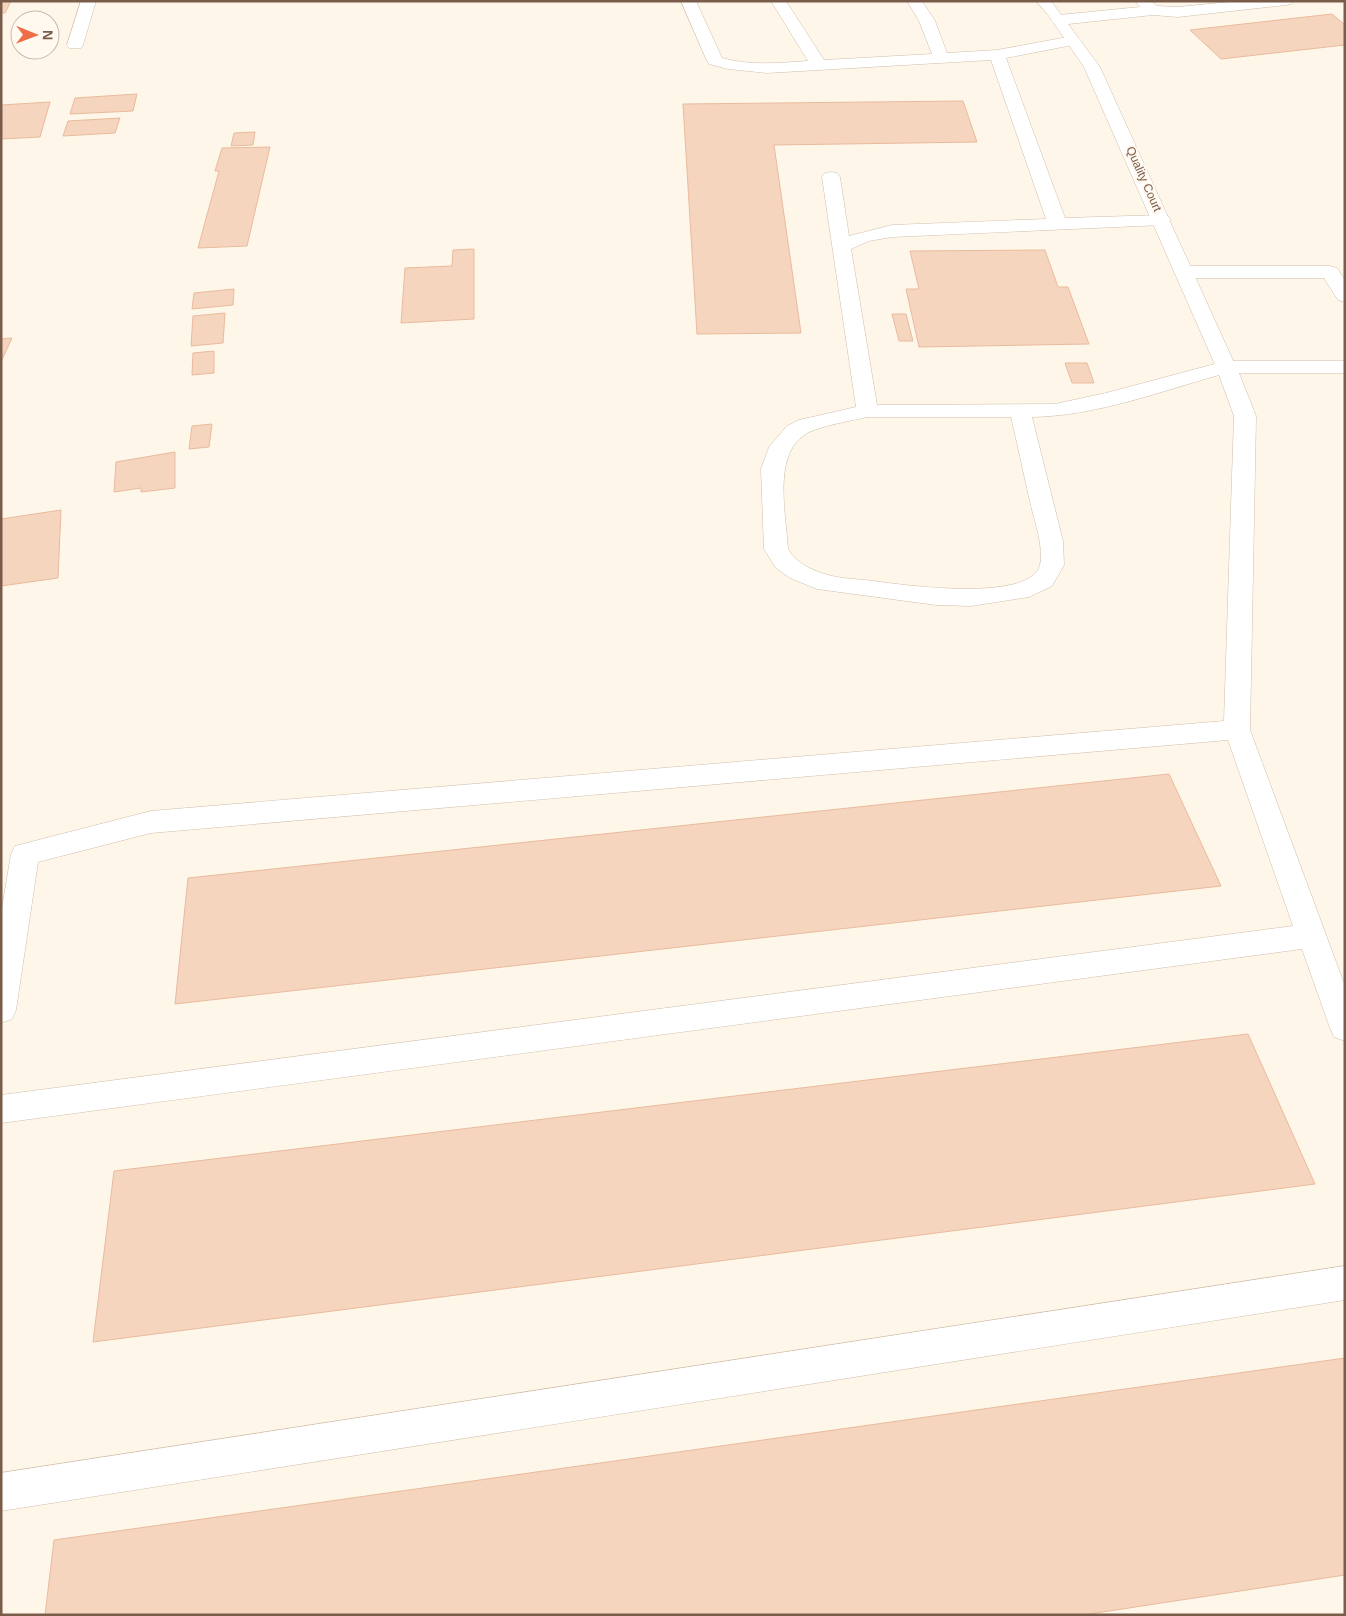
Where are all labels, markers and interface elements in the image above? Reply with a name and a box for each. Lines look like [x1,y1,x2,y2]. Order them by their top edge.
north arrow [10,10,60,60]
text: N [40,30,56,40]
street label: Quality Court [1123,144,1165,214]

